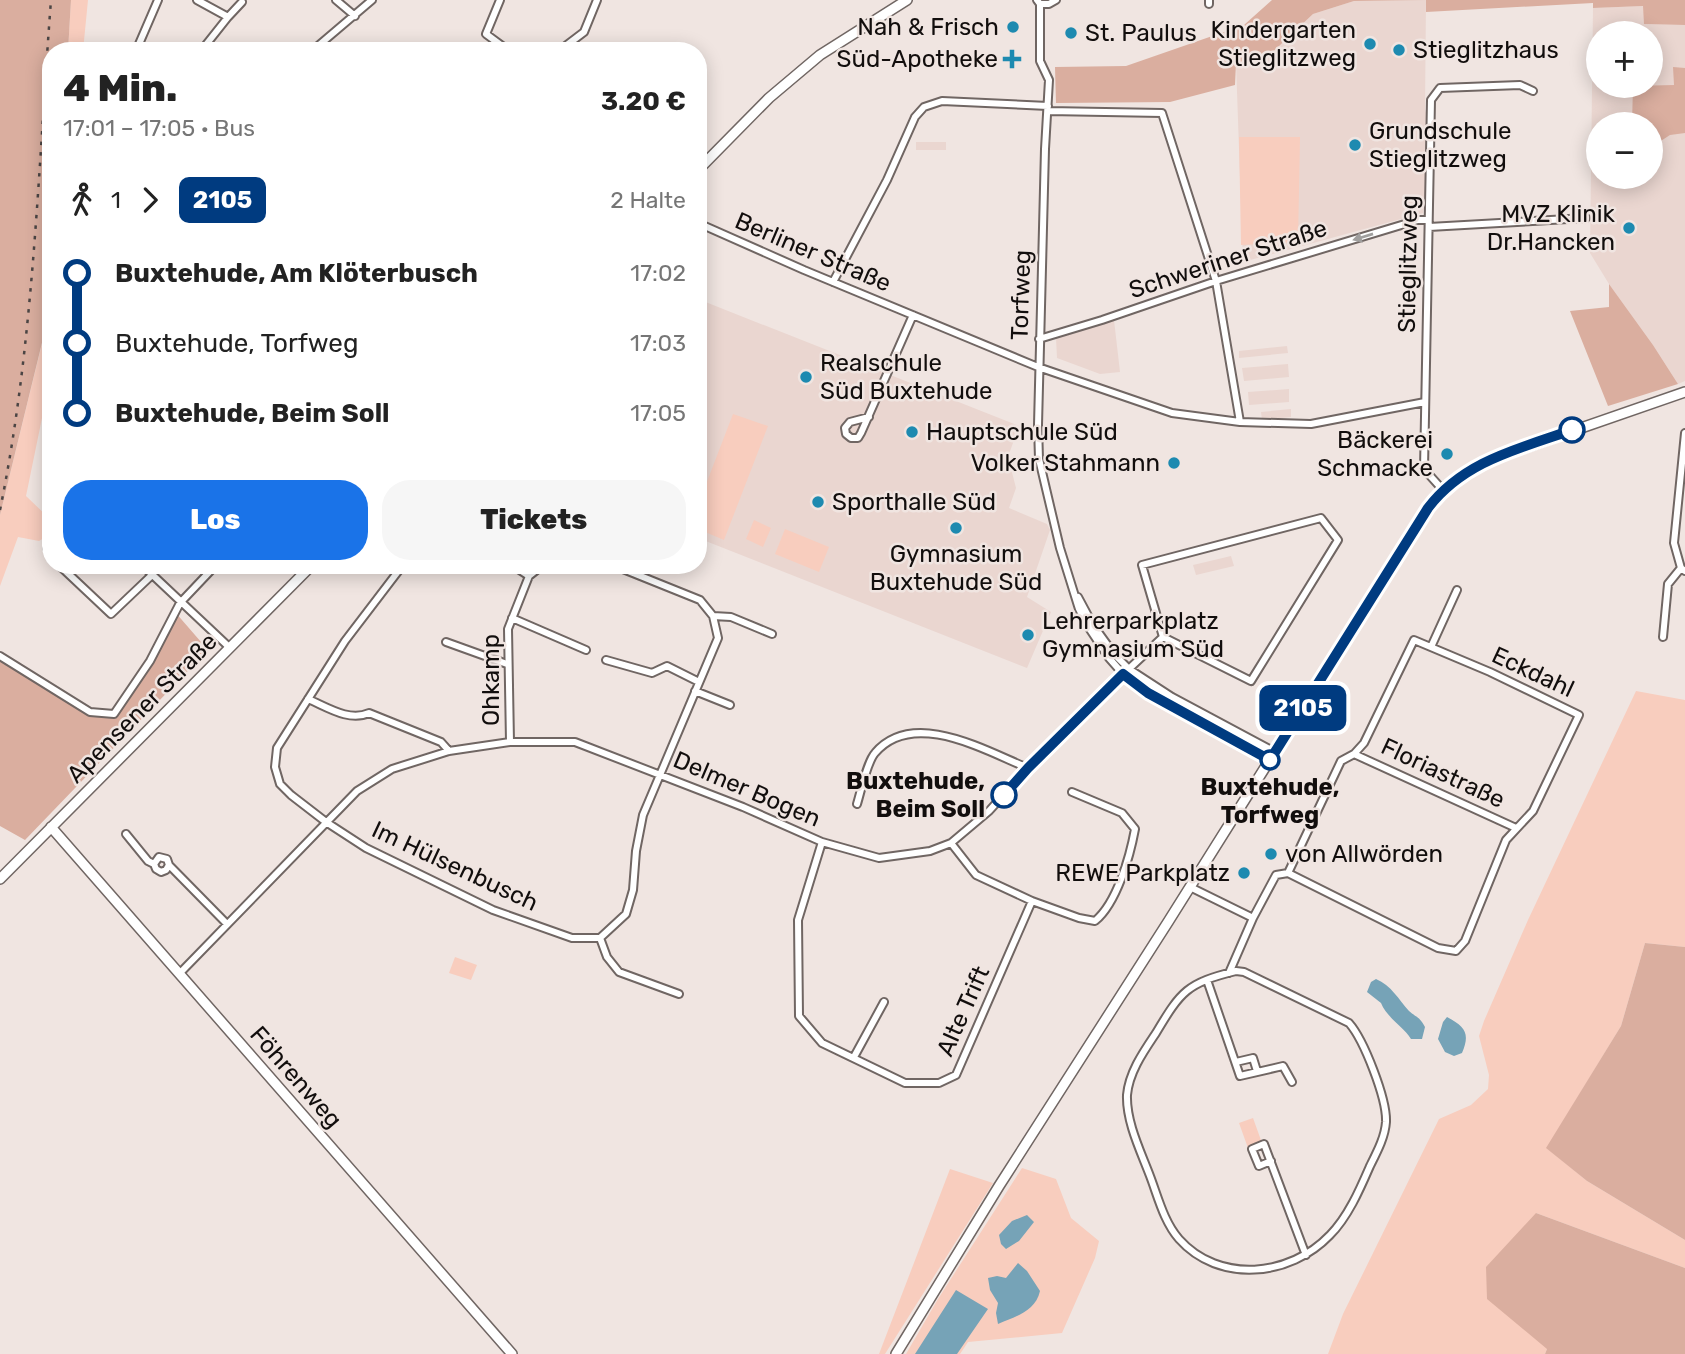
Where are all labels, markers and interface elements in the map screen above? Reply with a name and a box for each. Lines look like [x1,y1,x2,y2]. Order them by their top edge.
place label: Nah & Frisch [857,13,999,41]
place label: Kindergarten Stieglitzweg [1211,16,1356,72]
marker: Nah & Frisch [1005,19,1021,35]
place label: St. Paulus [1085,19,1197,47]
map controls [1586,21,1663,189]
button: + [1586,21,1663,98]
marker: St. Paulus [1063,25,1079,41]
marker: Kindergarten Stieglitzweg [1362,36,1378,52]
place label: Stieglitzhaus [1413,36,1559,64]
marker: Stieglitzhaus [1391,42,1407,58]
place label: Süd-Apotheke [837,45,998,73]
marker: Süd-Apotheke [1004,51,1020,67]
text: 4 Min. [63,65,177,111]
text: 3.20 € [601,86,686,117]
button: − [1586,112,1663,189]
text: 17:01 – 17:05 · Bus [63,114,255,142]
place label: Grundschule Stieglitzweg [1369,117,1512,173]
marker: Grundschule Stieglitzweg [1347,137,1363,153]
icon: walk [63,181,101,219]
icon: forward [131,181,169,219]
text: 1 [111,186,121,214]
text: 2105 [193,186,252,214]
text: 2 Halte [610,186,686,214]
street label: Stieglitzweg [1393,195,1423,333]
place label: MVZ Klinik Dr.Hancken [1487,200,1616,256]
street label: Berliner Straße [731,207,895,297]
street label: Schweriner Straße [1126,214,1330,304]
marker: MVZ Klinik Dr.Hancken [1621,220,1637,236]
one-way arrow [1352,232,1373,242]
street label: Torfweg [1005,249,1037,341]
text: Buxtehude, Am Klöterbusch [115,258,478,289]
text: 17:02 [630,259,686,287]
text: Buxtehude, Torfweg [115,328,358,359]
text: 17:03 [630,329,686,357]
place label: Realschule Süd Buxtehude [820,349,993,405]
marker: Realschule Süd Buxtehude [798,369,814,385]
text: Buxtehude, Beim Soll [115,398,390,429]
text: 17:05 [630,399,686,427]
unlabelled marker [1559,417,1585,443]
place label: Hauptschule Süd [926,418,1118,446]
marker: Hauptschule Süd [904,424,920,440]
place label: Bäckerei Schmacke [1317,426,1433,482]
marker: Bäckerei Schmacke [1439,446,1455,462]
place label: Volker Stahmann [970,449,1160,477]
marker: Volker Stahmann [1166,455,1182,471]
button: Los [63,480,368,560]
button: Tickets [382,480,686,560]
place label: Sporthalle Süd [832,488,996,516]
marker: Sporthalle Süd [810,494,826,510]
marker: Gymnasium Buxtehude Süd [948,520,964,536]
place label: Gymnasium Buxtehude Süd [870,540,1042,596]
place label: Lehrerparkplatz Gymnasium Süd [1042,607,1224,663]
street label: Apensener Straße [61,627,223,789]
marker: Lehrerparkplatz Gymnasium Süd [1020,627,1036,643]
street label: Ohkamp [477,634,505,726]
street label: Eckdahl [1487,641,1579,703]
line badge: 2105 [1254,685,1352,731]
text: 2105 [1273,694,1333,722]
street label: Floriastraße [1377,732,1509,814]
street label: Delmer Bogen [669,745,825,833]
marker: Buxtehude, Torfweg [1260,750,1280,770]
place label: Buxtehude, Beim Soll [846,767,985,823]
place label: Buxtehude, Torfweg [1201,773,1339,829]
marker: Buxtehude, Beim Soll [991,782,1017,808]
street label: Im Hülsenbusch [367,815,543,917]
place label: von Allwörden [1285,840,1443,868]
marker: von Allwörden [1263,846,1279,862]
place label: REWE Parkplatz [1055,859,1230,887]
marker: REWE Parkplatz [1236,865,1252,881]
street label: Alte Trift [931,962,995,1060]
street label: Föhrenweg [244,1020,348,1134]

